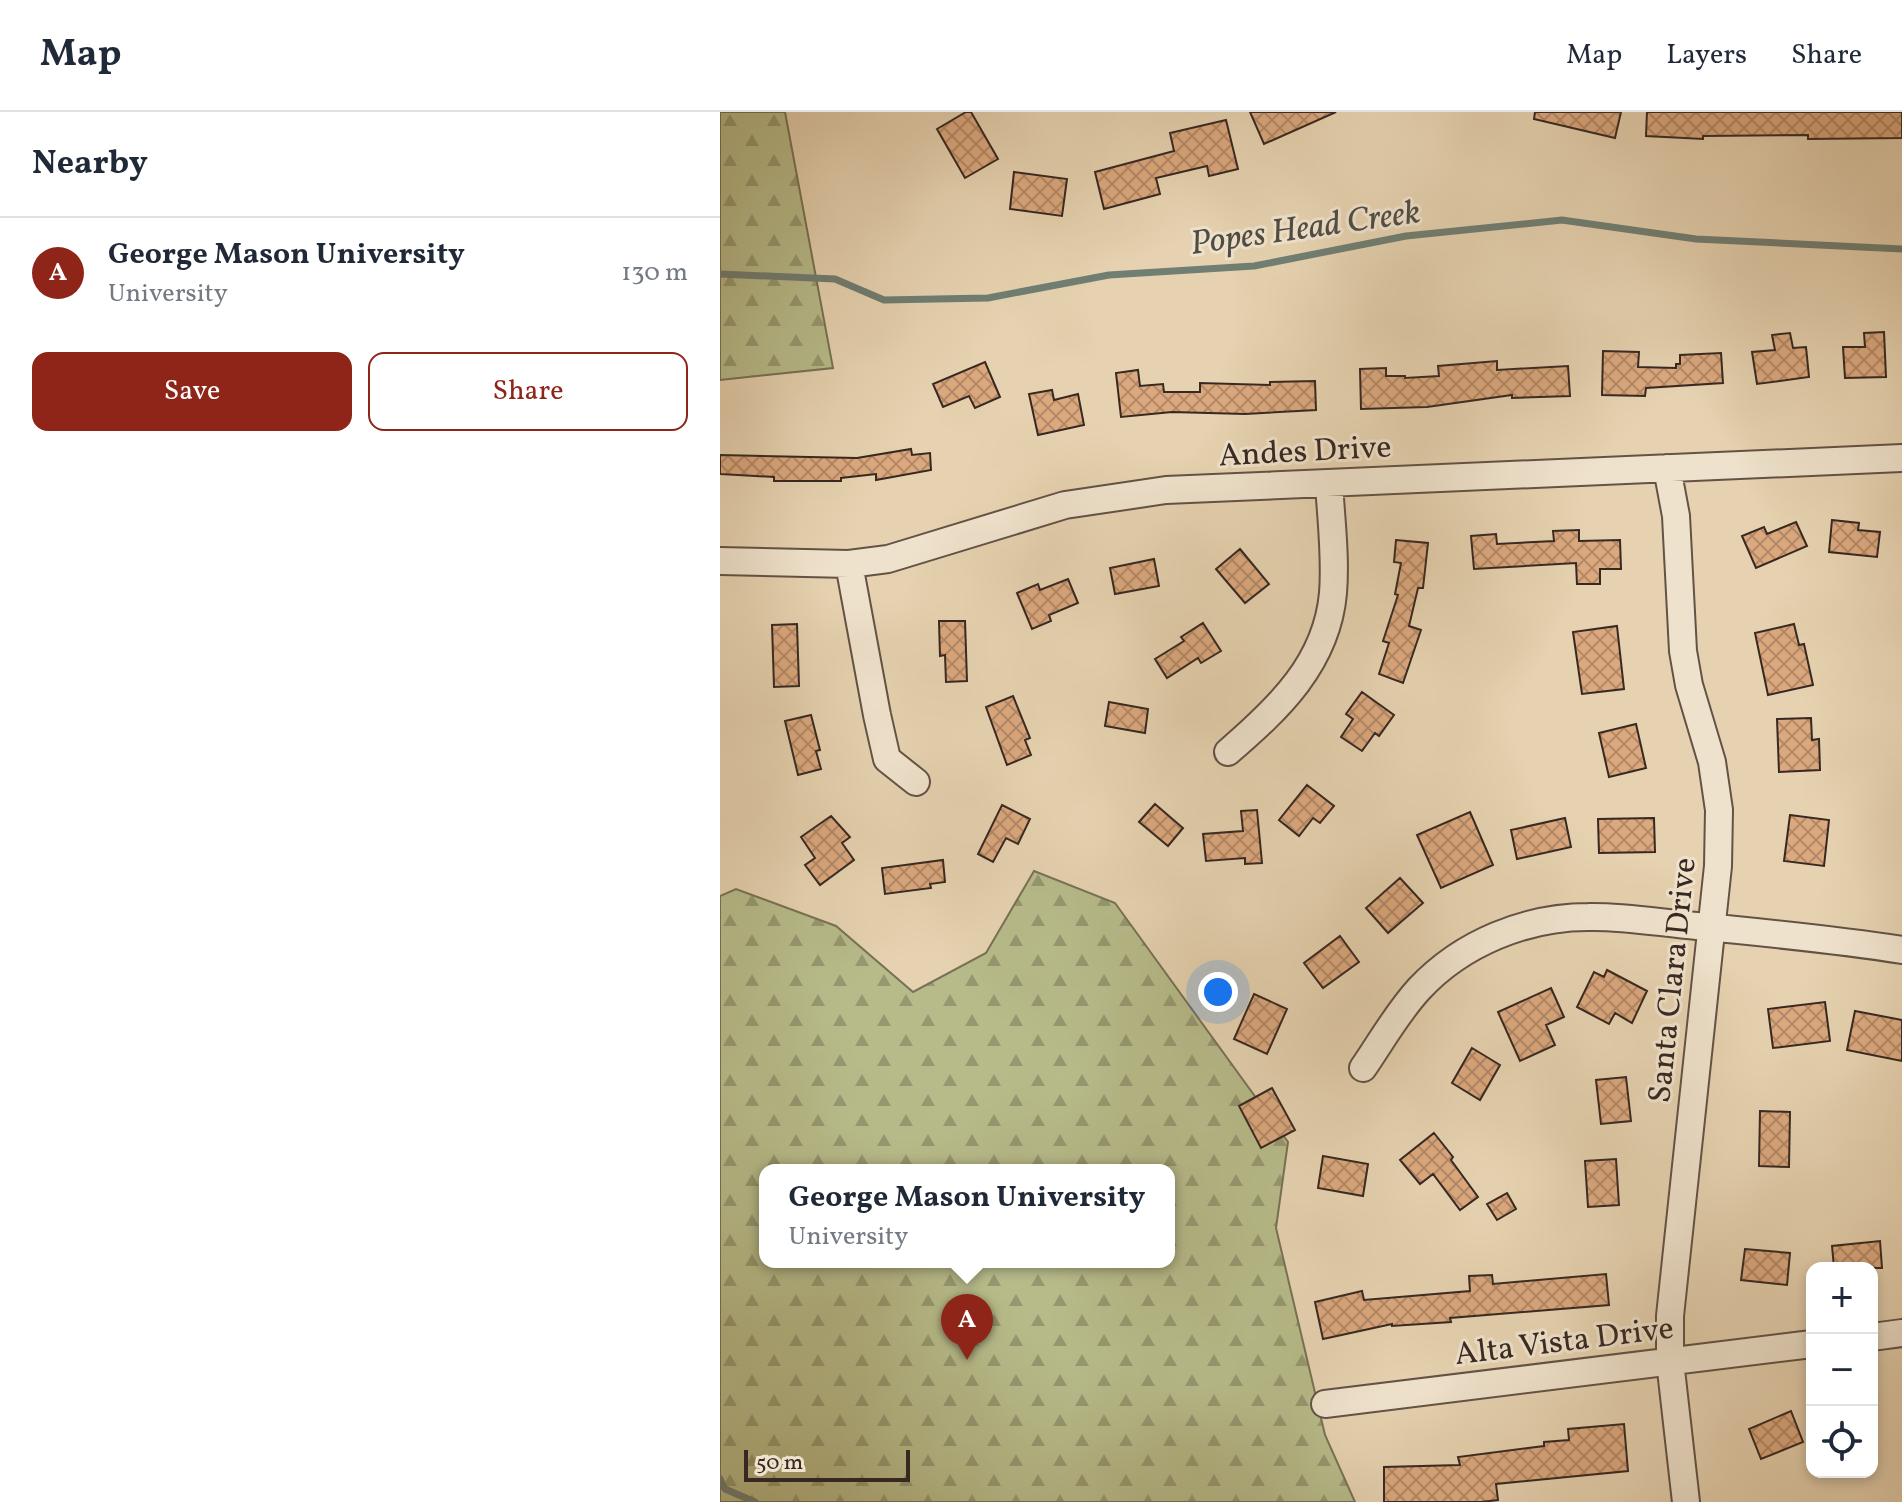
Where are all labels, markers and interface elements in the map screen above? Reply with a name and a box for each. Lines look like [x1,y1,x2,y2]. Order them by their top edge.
text: Map [40,29,121,82]
text: Map [1566,36,1622,75]
text: Layers [1666,36,1747,75]
text: Share [1791,36,1862,75]
text: Nearby [32,141,148,188]
water label: Popes Head Creek [1188,190,1423,269]
text: George Mason University [108,234,465,276]
text: A [49,255,67,291]
text: 130 m [621,255,688,291]
text: University [108,276,228,312]
button: Save [32,352,352,431]
button: Share [368,352,688,431]
street label: Andes Drive [1218,426,1393,479]
street label: Santa Clara Drive [1639,855,1709,1105]
your location [1198,972,1238,1012]
popup [759,1164,1175,1268]
text: George Mason University [789,1177,1145,1219]
text: University [789,1219,908,1255]
map controls [1806,1262,1878,1478]
button: + [1806,1262,1878,1334]
pin: A [941,1294,993,1360]
street label: Alta Vista Drive [1452,1308,1676,1378]
button: − [1806,1334,1878,1406]
button: locate [1806,1406,1878,1478]
scale bar [744,1446,910,1482]
text: 50 m [756,1448,803,1479]

